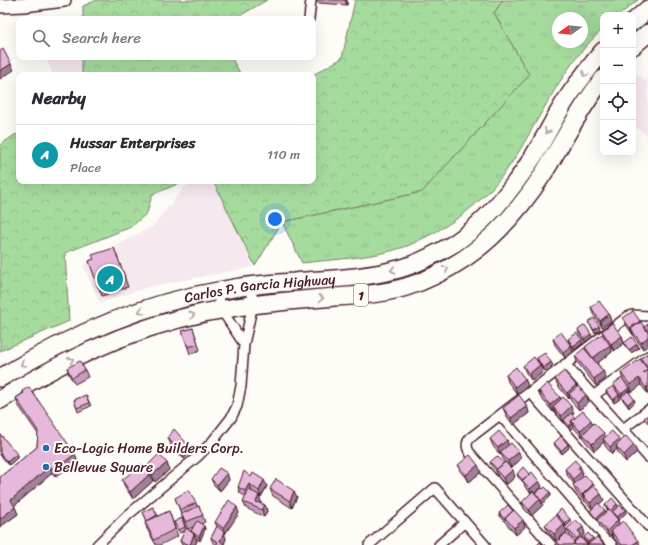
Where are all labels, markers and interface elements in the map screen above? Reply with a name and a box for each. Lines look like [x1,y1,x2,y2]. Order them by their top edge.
north arrow [552,12,588,48]
map controls [600,12,636,156]
button: + [600,12,636,48]
search box [16,16,316,60]
text: Search here [62,25,141,51]
icon: search [30,27,52,49]
button: − [600,48,636,84]
one-way arrow [582,70,589,77]
text: Nearby [32,83,86,113]
button: locate [600,84,636,120]
button: layers [600,120,636,156]
one-way arrow [545,127,552,134]
text: Hussar Enterprises [70,130,195,156]
text: A [41,143,49,166]
text: 110 m [267,143,300,166]
text: Place [70,156,101,179]
your location [265,209,285,229]
pin: A [97,264,123,294]
one-way arrow [390,266,396,274]
one-way arrow [442,266,449,273]
street label: Carlos P. Garcia Highway [182,267,337,311]
road number: 1 [354,284,368,306]
one-way arrow [318,294,324,303]
one-way arrow [138,306,145,314]
one-way arrow [189,311,196,320]
one-way arrow [66,357,74,365]
one-way arrow [20,360,27,367]
place label: Eco-Logic Home Builders Corp. [54,436,244,461]
marker: Eco-Logic Home Builders Corp. [41,443,51,453]
place label: Bellevue Square [54,455,153,480]
marker: Bellevue Square [41,462,51,472]

